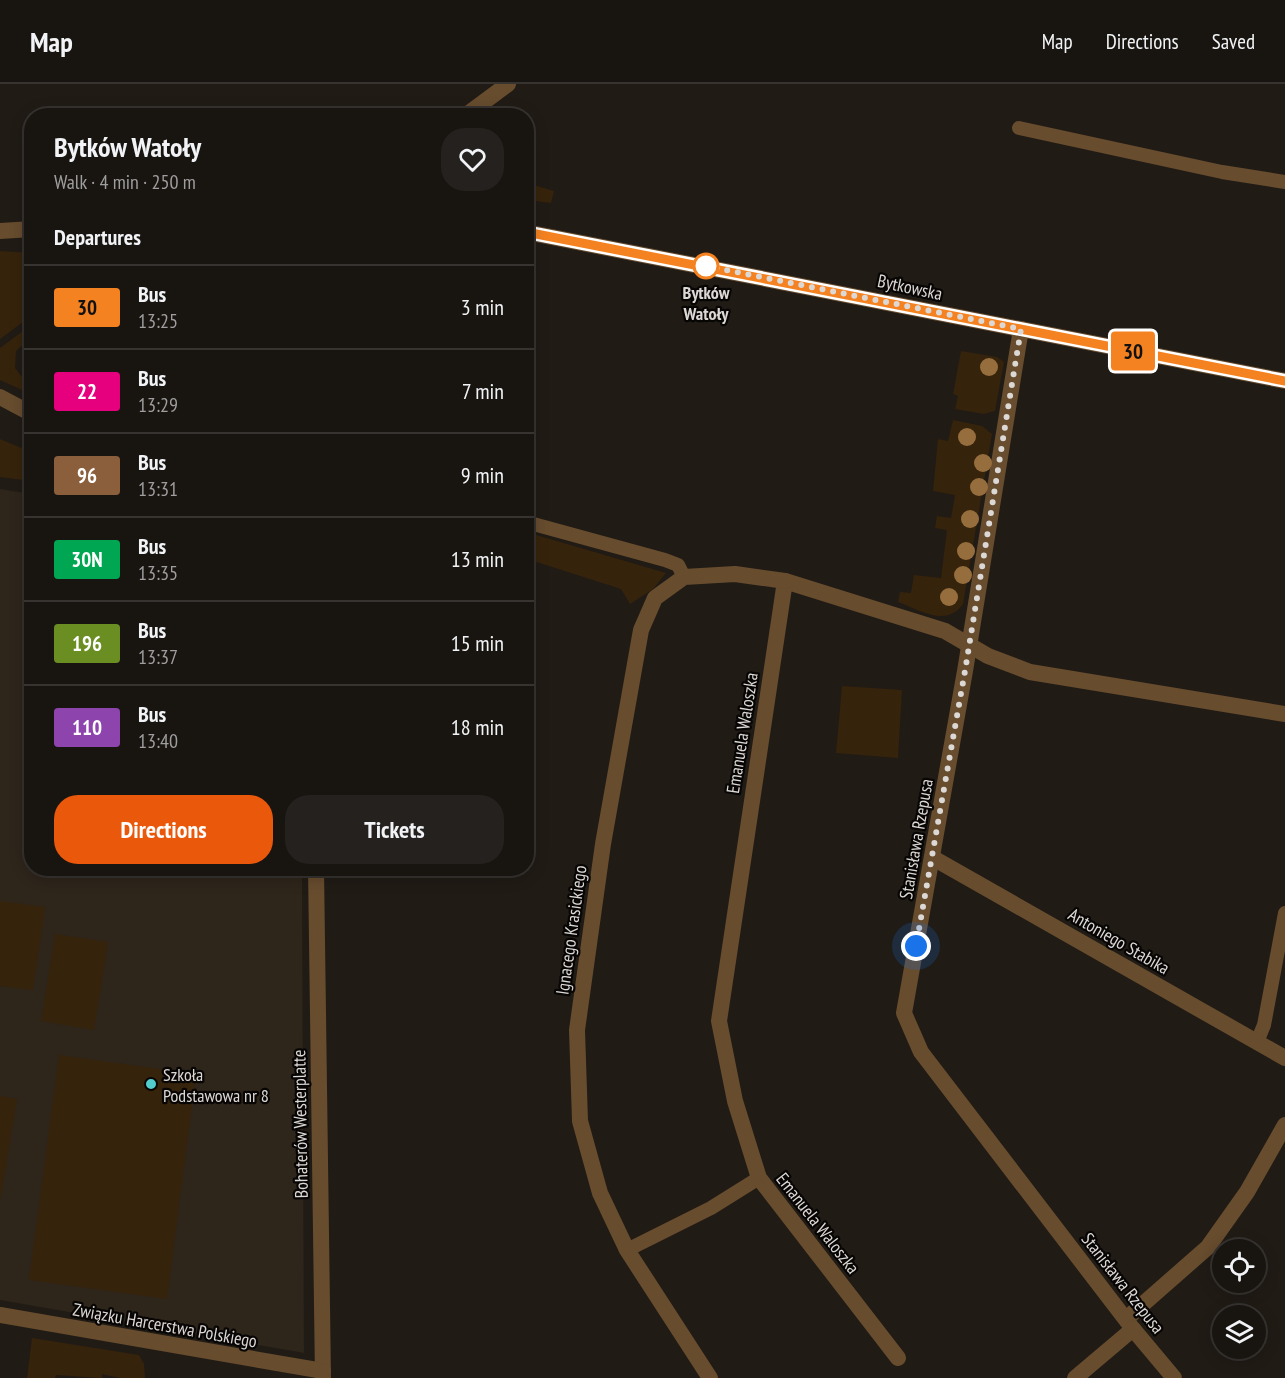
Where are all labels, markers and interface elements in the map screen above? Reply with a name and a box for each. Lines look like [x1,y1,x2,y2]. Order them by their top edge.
text: Map [30,23,73,60]
text: Map [1042,28,1073,55]
text: Directions [1106,28,1179,55]
text: Saved [1212,28,1255,55]
text: Bytków Watoły [54,128,201,165]
button: heart [441,128,504,191]
text: Walk · 4 min · 250 m [54,169,196,195]
text: Departures [54,223,141,251]
marker: Bytków Watoły [693,253,719,279]
street label: Bytkowska [876,269,944,305]
text: Bus [138,280,166,308]
place label: Bytków Watoły [683,281,730,325]
text: 3 min [461,293,504,321]
text: 30 [77,294,97,321]
text: 13:25 [138,308,178,334]
line badge: 30 [1106,332,1160,370]
text: 30 [1123,338,1143,365]
text: Bus [138,364,166,392]
text: 7 min [462,377,504,405]
text: 22 [77,378,97,405]
text: 13:29 [138,392,178,418]
text: Bus [138,448,166,476]
text: 9 min [461,461,504,489]
text: 96 [77,462,97,489]
text: 13:31 [138,476,178,502]
text: Bus [138,532,166,560]
text: 13 min [451,545,504,573]
text: 30N [71,546,103,573]
text: 13:35 [138,560,178,586]
text: Bus [138,616,166,644]
text: 15 min [451,629,504,657]
text: 196 [72,630,102,657]
text: 13:37 [138,644,178,670]
street label: Emanuela Waloszka [721,671,763,795]
text: Bus [138,700,166,728]
text: 18 min [451,713,504,741]
text: 110 [72,714,102,741]
text: 13:40 [138,728,178,754]
street label: Stanisława Rzepusa [894,777,938,901]
button: Directions [54,795,273,864]
button: Tickets [285,795,504,864]
street label: Ignacego Krasickiego [551,864,592,996]
street label: Antoniego Stabika [1064,903,1174,979]
your location [901,931,931,961]
street label: Bohaterów Westerplatte [287,1050,313,1198]
place label: Szkoła Podstawowa nr 8 [163,1063,269,1107]
marker: Szkoła Podstawowa nr 8 [144,1077,158,1091]
street label: Emanuela Waloszka [771,1168,865,1278]
street label: Stanisława Rzepusa [1076,1228,1170,1338]
map controls [1212,1239,1266,1359]
button: locate [1212,1239,1266,1293]
street label: Związku Harcerstwa Polskiego [71,1297,259,1353]
button: layers [1212,1305,1266,1359]

